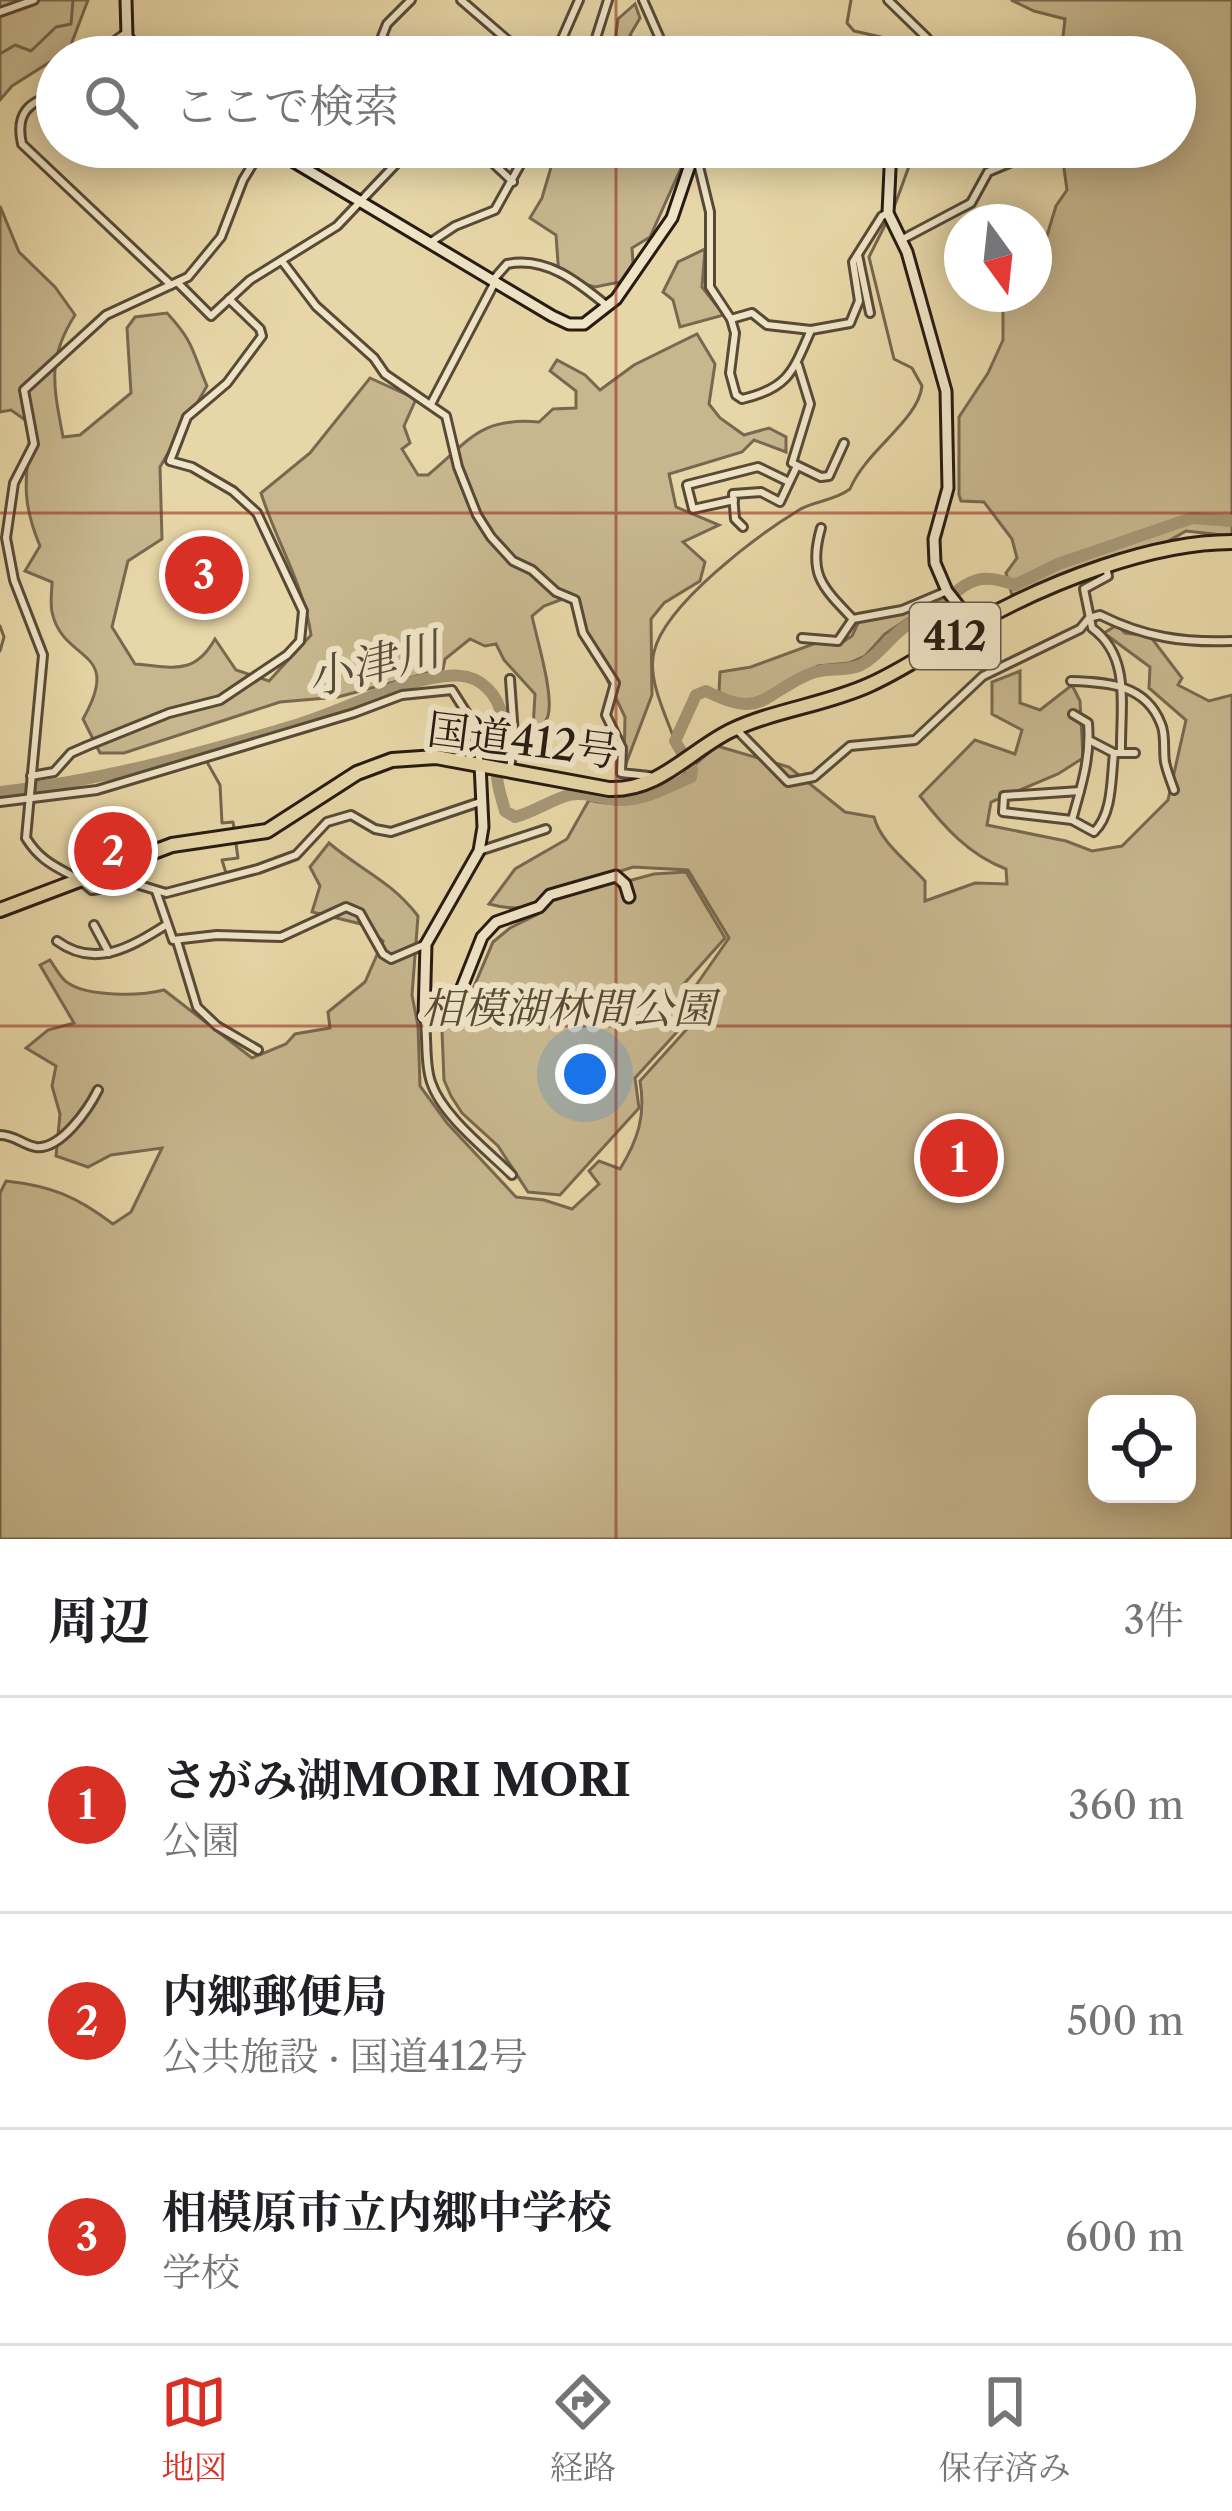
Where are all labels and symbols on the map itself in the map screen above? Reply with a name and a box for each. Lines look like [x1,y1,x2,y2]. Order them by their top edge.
north arrow [944,204,1052,312]
pin: 3 [165,530,243,620]
road number: 412 [910,603,1000,669]
water label: 小津川 [301,619,450,707]
street label: 国道412号 [425,702,621,778]
pin: 2 [74,806,152,896]
park label: 相模湖林間公園 [421,982,721,1034]
your location [555,1044,615,1104]
pin: 1 [920,1113,998,1203]

